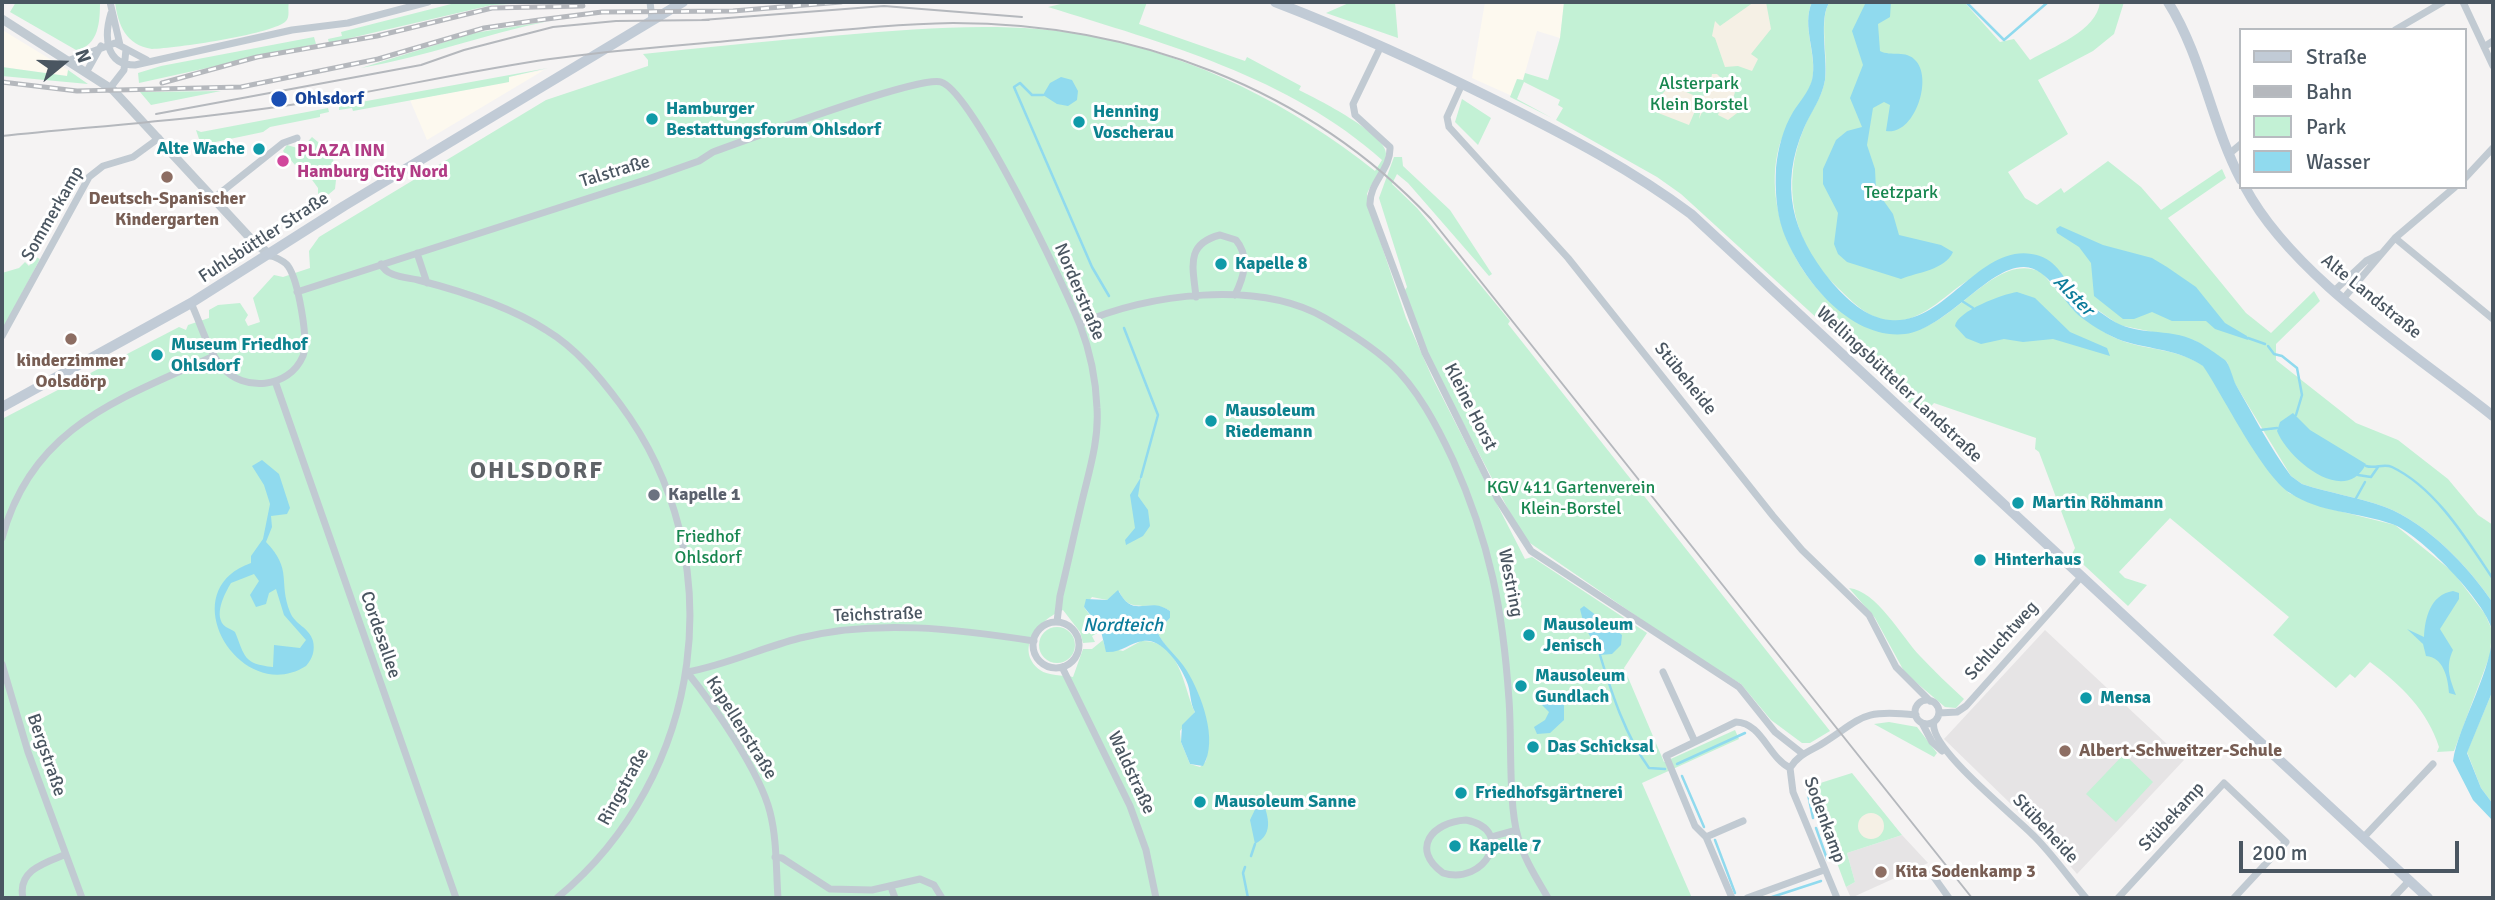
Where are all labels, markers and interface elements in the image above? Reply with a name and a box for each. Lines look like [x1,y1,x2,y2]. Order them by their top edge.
north arrow [28,28,98,98]
legend [2240,28,2467,189]
text: Straße [2306,44,2367,70]
text: N [69,46,96,66]
park label: Alsterpark Klein Borstel [1650,73,1748,116]
text: Bahn [2306,79,2352,105]
place label: Ohlsdorf [295,88,364,110]
marker: Ohlsdorf [269,89,289,109]
place label: Hamburger Bestattungsforum Ohlsdorf [666,98,881,140]
place label: Henning Voscherau [1093,101,1174,144]
marker: Hamburger Bestattungsforum Ohlsdorf [644,111,660,127]
marker: Henning Voscherau [1071,114,1087,130]
text: Park [2306,114,2346,140]
place label: Alte Wache [157,138,245,160]
place label: PLAZA INN Hamburg City Nord [297,140,448,182]
marker: Alte Wache [251,141,267,157]
text: Wasser [2306,149,2370,175]
street label: Talstraße [577,151,653,193]
marker: PLAZA INN Hamburg City Nord [275,153,291,169]
street label: Sommerkamp [17,163,89,265]
marker: Deutsch-Spanischer Kindergarten [159,169,175,185]
park label: Teetzpark [1864,182,1938,204]
place label: Deutsch-Spanischer Kindergarten [88,188,246,230]
street label: Fuhlsbüttler Straße [195,188,333,288]
street label: Norderstraße [1049,240,1109,344]
street label: Alte Landstraße [2317,250,2425,344]
place label: Kapelle 8 [1235,253,1308,275]
marker: Kapelle 8 [1213,256,1229,272]
water label: Alster [2048,271,2098,321]
street label: Wellingsbütteler Landstraße [1811,302,1987,468]
marker: kinderzimmer Oolsdörp [63,331,79,347]
place label: Museum Friedhof Ohlsdorf [171,334,308,376]
street label: Stübeheide [1649,338,1721,420]
marker: Museum Friedhof Ohlsdorf [149,347,165,363]
place label: kinderzimmer Oolsdörp [16,350,126,392]
street label: Kleine Horst [1439,360,1501,454]
place label: Mausoleum Riedemann [1225,400,1315,442]
marker: Mausoleum Riedemann [1203,413,1219,429]
district label: OHLSDORF [471,458,603,486]
park label: KGV 411 Gartenverein Klein-Borstel [1487,477,1655,520]
place label: Kapelle 1 [668,484,741,506]
marker: Kapelle 1 [646,487,662,503]
place label: Martin Röhmann [2032,492,2163,514]
marker: Martin Röhmann [2010,495,2026,511]
park label: Friedhof Ohlsdorf [675,526,741,568]
street label: Westring [1493,547,1527,619]
place label: Hinterhaus [1994,549,2081,571]
marker: Hinterhaus [1972,552,1988,568]
street label: Cordesallee [355,589,405,681]
street label: Schluchtweg [1961,597,2043,685]
street label: Teichstraße [833,603,923,627]
place label: Mausoleum Jenisch [1543,614,1633,656]
water label: Nordteich [1083,615,1163,637]
marker: Mausoleum Jenisch [1521,627,1537,643]
place label: Mausoleum Gundlach [1535,665,1625,708]
street label: Kapellenstraße [701,672,781,784]
marker: Mausoleum Gundlach [1513,678,1529,694]
place label: Mensa [2100,687,2151,709]
marker: Mensa [2078,690,2094,706]
street label: Bergstraße [22,711,70,799]
street label: Waldstraße [1102,728,1160,818]
place label: Das Schicksal [1547,736,1654,758]
marker: Das Schicksal [1525,739,1541,755]
place label: Albert-Schweitzer-Schule [2079,740,2282,762]
marker: Albert-Schweitzer-Schule [2057,743,2073,759]
street label: Ringstraße [594,745,654,829]
street label: Sodenkamp [1799,774,1849,866]
street label: Stübekamp [2135,778,2209,856]
place label: Friedhofsgärtnerei [1475,782,1623,804]
marker: Friedhofsgärtnerei [1453,785,1469,801]
street label: Stübeheide [2007,790,2083,868]
place label: Mausoleum Sanne [1214,791,1356,813]
marker: Mausoleum Sanne [1192,794,1208,810]
scale bar [2243,827,2464,871]
place label: Kapelle 7 [1469,835,1542,857]
marker: Kapelle 7 [1447,838,1463,854]
text: 200 m [2252,840,2307,866]
place label: Kita Sodenkamp 3 [1895,861,2036,883]
marker: Kita Sodenkamp 3 [1873,864,1889,880]

